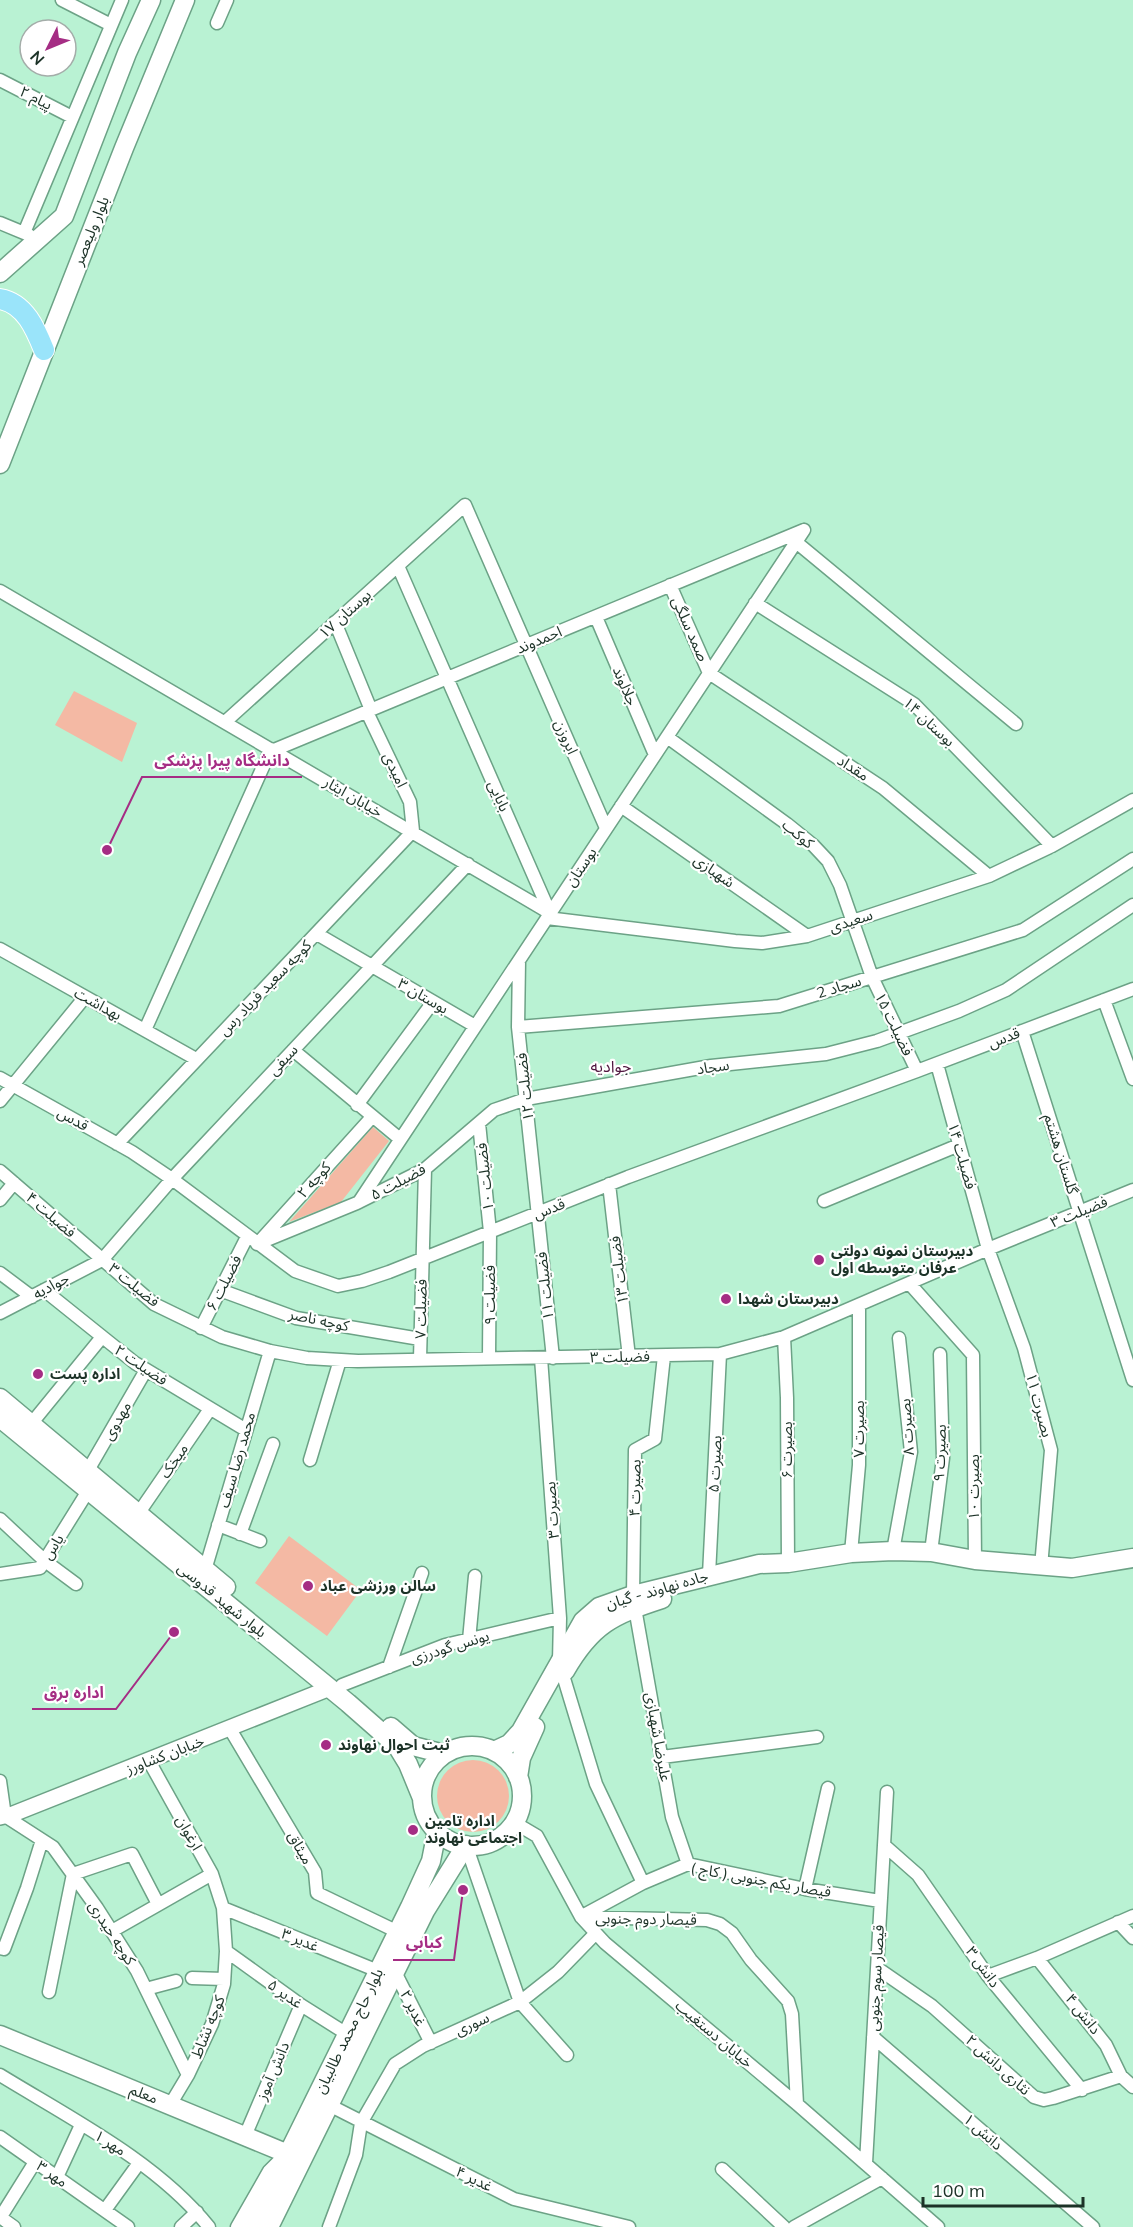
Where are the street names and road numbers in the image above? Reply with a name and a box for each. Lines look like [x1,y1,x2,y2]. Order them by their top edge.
street label: پیام ۲ [16,81,56,116]
street label: بلوار ولیعصر [68,194,113,269]
street label: بوستان ۱۷ [314,585,375,642]
street label: صمد سلگی [668,593,713,664]
street label: احمدوند [513,621,565,658]
street label: جلالوند [609,663,642,708]
street label: بوستان ۱۴ [899,693,959,750]
street label: ابروزن [550,716,582,757]
street label: امیدی [379,749,412,790]
street label: مقداد [834,750,873,785]
street label: خیابان ایثار [320,772,386,821]
street label: بابایی [484,777,515,814]
street label: کوکب [778,815,819,853]
street label: بوستان [561,844,601,890]
street label: شهبازی [690,850,739,892]
street label: سعیدی [827,905,875,936]
street label: کوچه سعید فریاد رس [214,935,316,1040]
street label: سجاد 2 [814,971,864,1002]
street label: بوستان ۳ [394,973,452,1018]
street label: بهداشت [71,983,125,1024]
street label: فضیلت ۱۵ [871,989,918,1059]
street label: قدس [985,1023,1023,1052]
street label: سیفی [263,1040,302,1079]
street label: فضیلت ۱۲ [511,1052,538,1122]
street label: سجاد [695,1055,731,1078]
street label: قدس [54,1102,92,1135]
street label: گلستان هشتم [1038,1111,1083,1198]
street label: فضیلت ۱۴ [944,1120,981,1192]
street label: فضیلت ۱۰ [471,1142,498,1212]
street label: کوچه ۲ [293,1157,336,1202]
street label: فضیلت ۵ [367,1159,429,1204]
street label: فضیلت ۴ [22,1188,80,1242]
street label: فضیلت ۳ [1047,1191,1110,1232]
street label: قدس [530,1193,568,1223]
street label: فضیلت ۱۳ [605,1235,632,1305]
street label: فضیلت ۱۱ [531,1251,558,1321]
street label: فضیلت ۶ [201,1252,246,1314]
street label: فضیلت ۳ [105,1258,164,1311]
street label: فضیلت ۹ [480,1265,499,1325]
street label: جوادیه [29,1268,72,1303]
street label: فضیلت ۷ [410,1279,431,1339]
street label: کوچه ناصر [286,1304,352,1336]
street label: فضیلت ۲ [111,1340,172,1389]
street label: فضیلت ۳ [590,1346,650,1367]
street label: بصیرت ۱۱ [1022,1371,1057,1439]
street label: مهدوی [98,1398,135,1444]
street label: بصیرت ۸ [895,1398,918,1456]
street label: بصیرت ۷ [849,1400,868,1458]
street label: محمد رضا سیف [214,1410,259,1510]
street label: بصیرت ۶ [777,1421,796,1479]
street label: بصیرت ۹ [929,1424,950,1482]
street label: بصیرت ۵ [704,1435,725,1493]
street label: میخک [155,1440,192,1482]
street label: بصیرت ۱۰ [964,1454,983,1520]
street label: بصیرت ۴ [625,1459,644,1517]
street label: بصیرت ۳ [540,1481,563,1539]
street label: یاس [37,1530,68,1563]
street label: بلوار شهید قدوسی [174,1558,271,1641]
street label: جاده نهاوند - گیان [603,1566,710,1613]
street label: یونس گودرزی [408,1626,492,1668]
street label: علیرضا شهبازی [641,1691,676,1784]
street label: خیابان کشاورز [122,1731,207,1779]
street label: ارغوان [172,1812,207,1854]
street label: میثاق [283,1828,317,1868]
street label: قیصار یکم جنوبی ( کاج ) [689,1858,833,1904]
street label: کوچه حیدری [84,1897,141,1970]
street label: قیصار دوم جنوبی [595,1908,697,1931]
street label: غدیر ۳ [279,1924,322,1956]
street label: قیصار سوم جنوبی [863,1924,890,2032]
street label: دانش ۳ [962,1942,1005,1991]
street label: بلوار حاج محمد طالبیان [310,1965,390,2098]
street label: غدیر ۵ [264,1975,307,2013]
street label: غدیر ۲ [396,1986,431,2030]
street label: دانش ۴ [1062,1990,1105,2038]
street label: کوچه نشاط [186,1992,230,2061]
street label: خیابان دستغیب [672,1996,757,2072]
street label: سوری [452,2007,492,2040]
street label: نثاری دانش ۲ [962,2030,1035,2099]
street label: دانش آموز [251,2039,293,2104]
street label: معلم [127,2079,161,2110]
street label: دانش ۱ [960,2109,1007,2154]
street label: مهر ۱ [91,2126,130,2160]
street label: مهر ۳ [33,2156,72,2191]
street label: غدیر ۴ [453,2162,496,2196]

